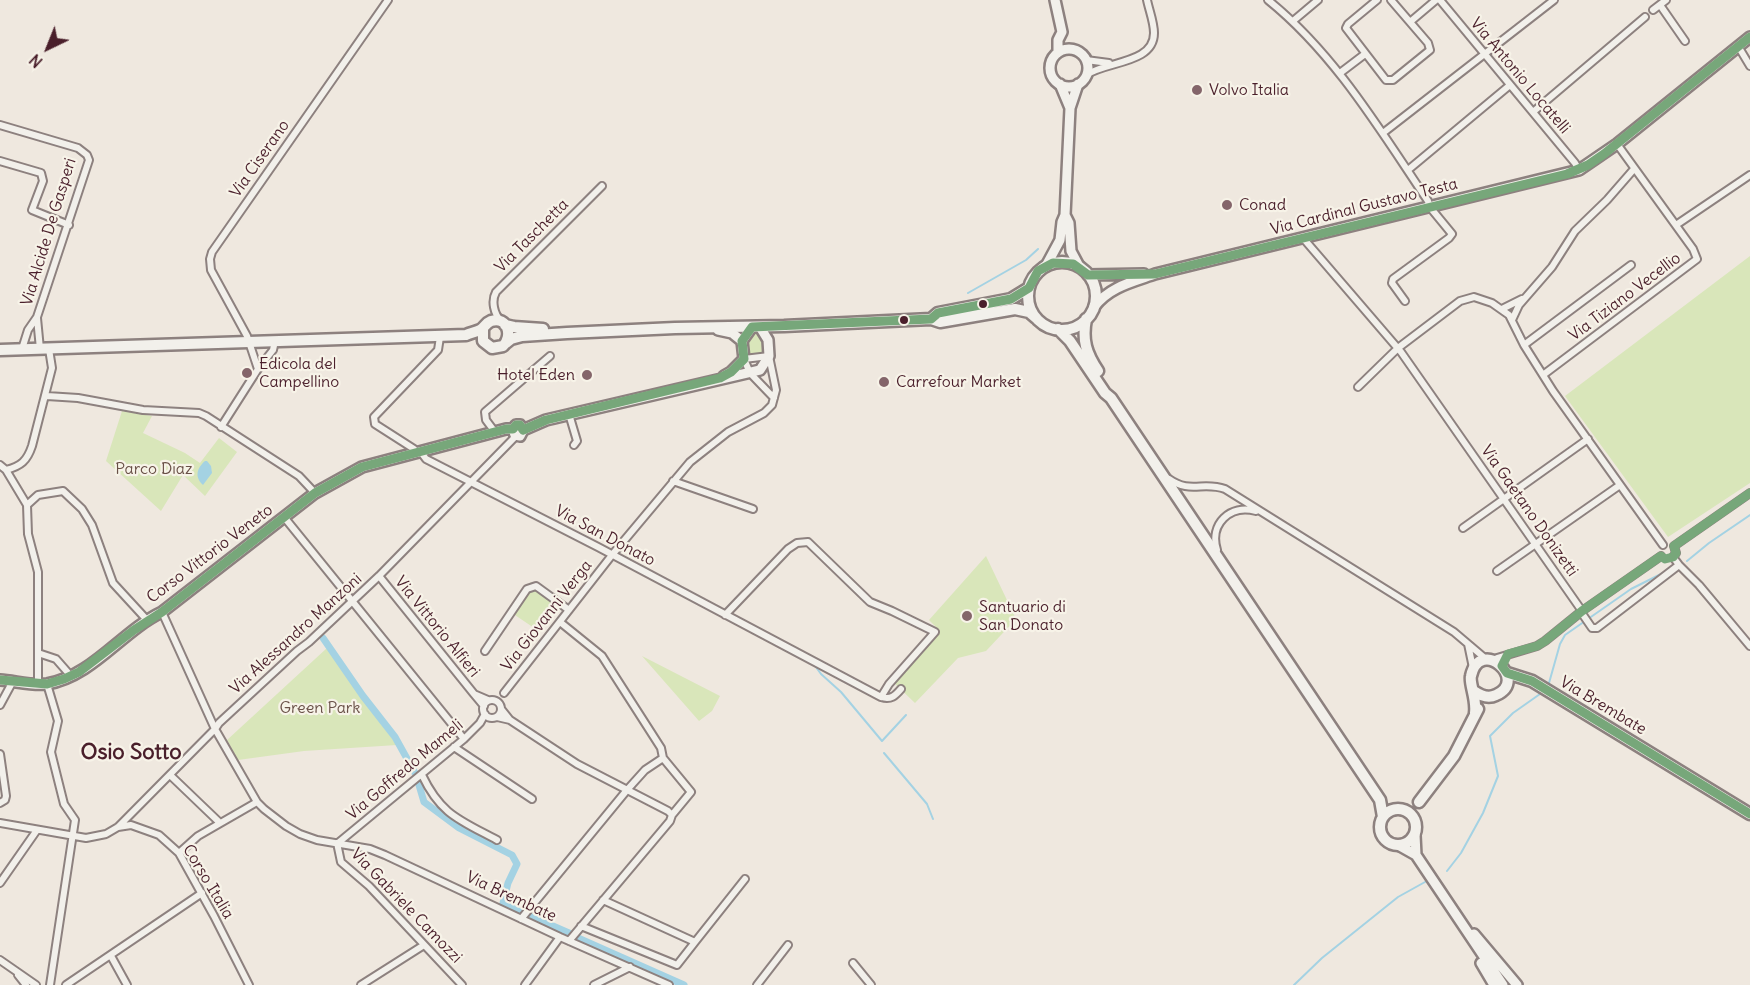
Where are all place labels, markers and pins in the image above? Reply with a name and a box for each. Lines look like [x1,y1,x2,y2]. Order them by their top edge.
place label: Volvo Italia [1209,80,1289,100]
marker: Volvo Italia [1190,83,1204,97]
place label: Conad [1239,195,1286,215]
marker: Conad [1220,198,1234,212]
unlabelled marker [977,298,989,310]
unlabelled marker [898,314,910,326]
place label: Edicola del Campellino [259,354,339,392]
place label: Hotel Eden [497,365,575,385]
marker: Edicola del Campellino [240,366,254,380]
marker: Hotel Eden [580,368,594,382]
place label: Carrefour Market [896,372,1021,392]
marker: Carrefour Market [877,375,891,389]
place label: Santuario di San Donato [979,597,1066,635]
marker: Santuario di San Donato [960,609,974,623]

